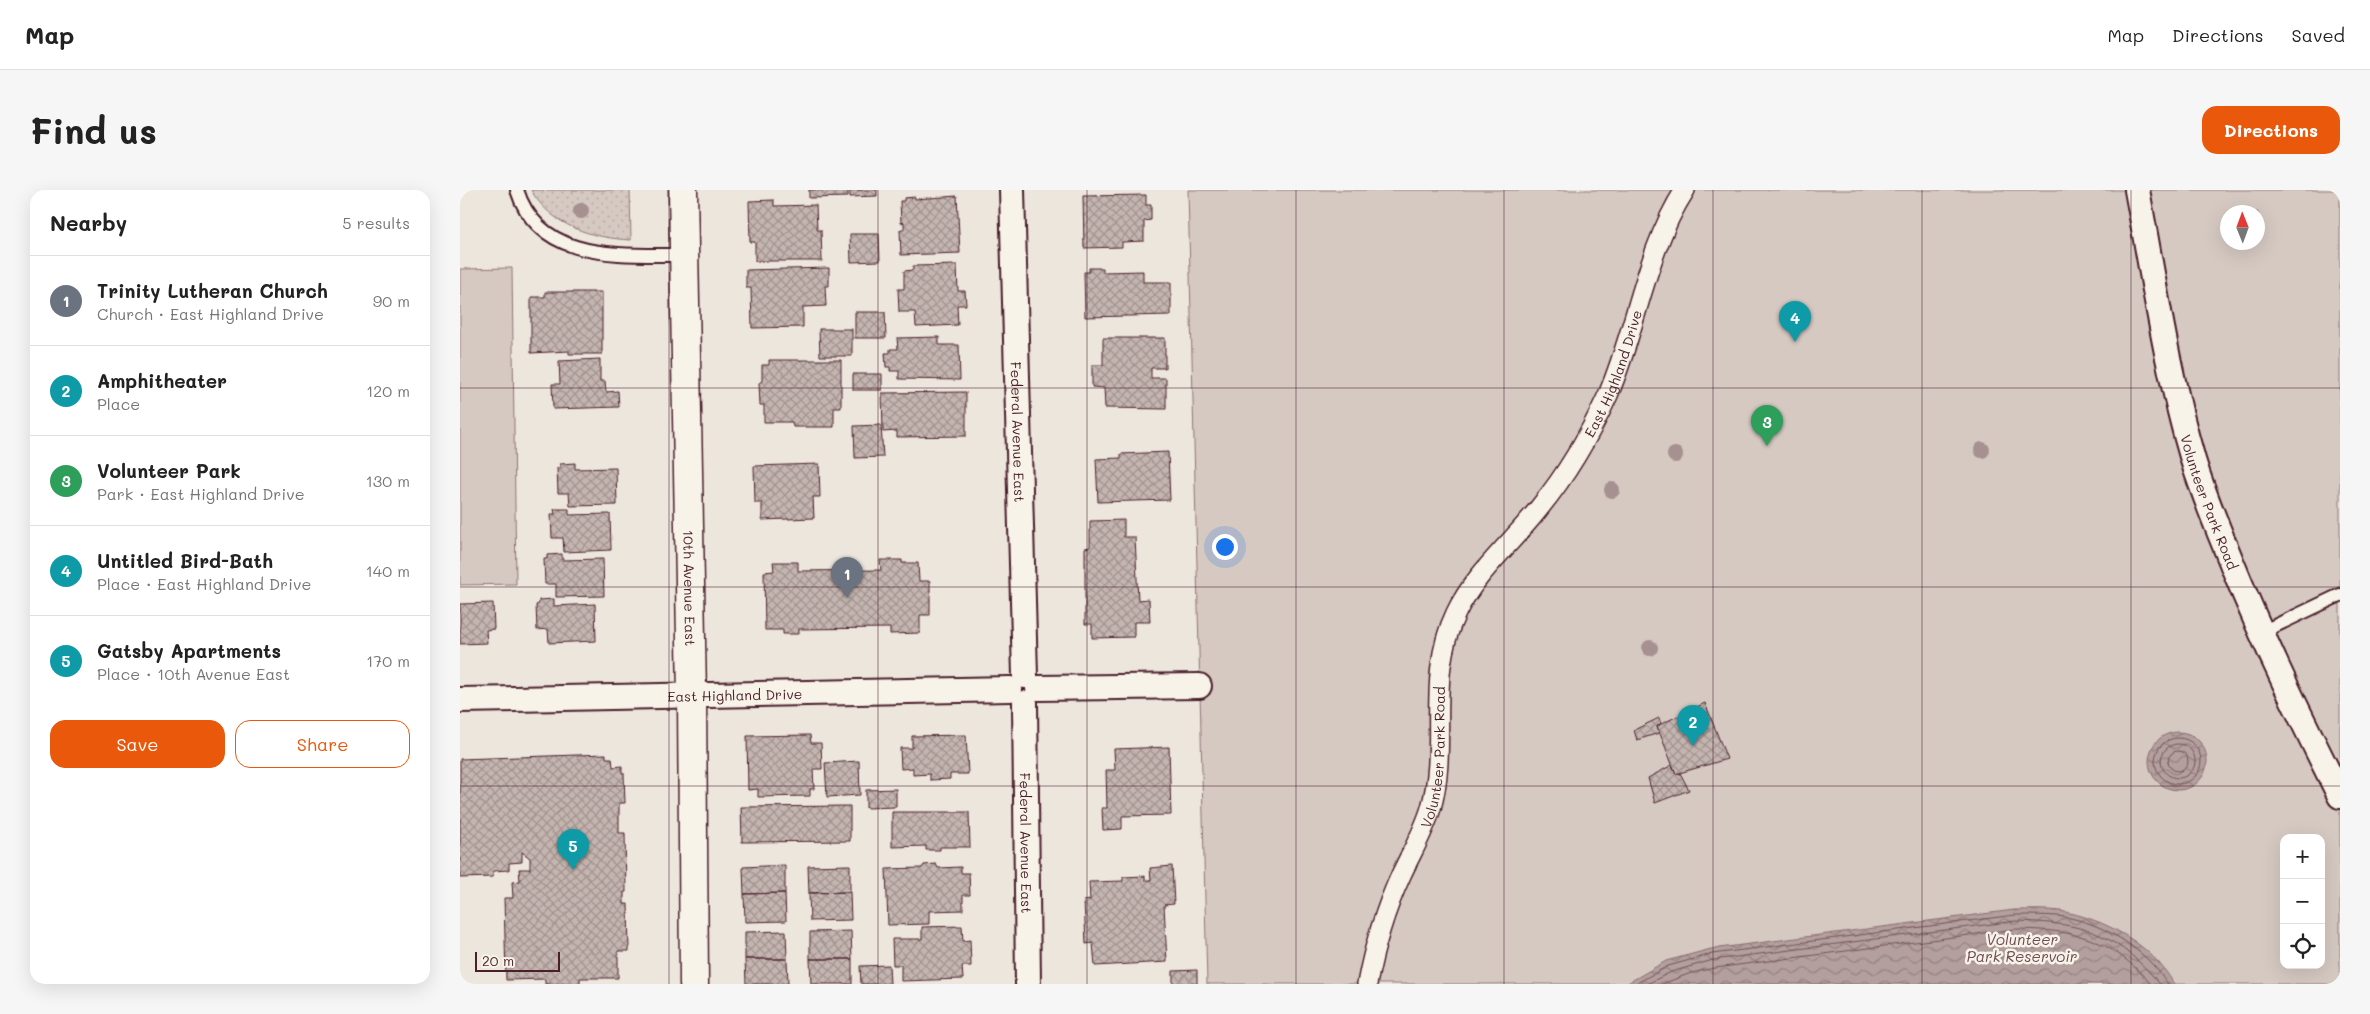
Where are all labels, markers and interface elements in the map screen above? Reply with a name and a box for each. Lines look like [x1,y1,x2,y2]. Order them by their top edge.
text: Map [25,19,74,50]
text: Map [2107,23,2144,47]
text: Directions [2172,23,2264,47]
text: Saved [2292,23,2345,47]
button: Directions [2202,106,2340,154]
text: Find us [30,107,157,153]
north arrow [2220,205,2265,250]
text: Nearby [50,209,127,236]
text: 5 results [342,212,410,233]
text: Trinity Lutheran Church [97,278,328,303]
text: 1 [62,290,70,311]
text: 90 m [373,290,410,311]
pin: 4 [1779,301,1811,342]
text: Church · East Highland Drive [97,303,324,324]
street label: East Highland Drive [1579,308,1646,440]
street label: Federal Avenue East [1007,361,1030,502]
text: Amphitheater [97,368,227,393]
text: 2 [62,380,70,401]
text: 120 m [366,380,410,401]
text: Place [97,393,140,414]
pin: 3 [1751,405,1783,446]
street label: Volunteer Park Road [2177,432,2243,572]
text: Volunteer Park [97,458,241,483]
text: 3 [61,470,71,491]
text: 130 m [366,470,410,491]
text: Park · East Highland Drive [97,483,305,504]
street label: 10th Avenue East [680,530,701,646]
your location [1212,534,1238,560]
text: Untitled Bird-Bath [97,548,273,573]
pin: 1 [831,557,863,598]
text: 4 [61,560,71,581]
text: 140 m [366,560,410,581]
text: Place · East Highland Drive [97,573,311,594]
text: Gatsby Apartments [97,638,281,663]
text: 5 [61,650,71,671]
text: 170 m [366,650,410,671]
text: Place · 10th Avenue East [97,663,290,684]
street label: East Highland Drive [667,684,803,705]
street label: Volunteer Park Road [1415,686,1449,831]
pin: 2 [1677,705,1709,746]
button: Save [50,720,225,768]
button: Share [235,720,410,768]
street label: Federal Avenue East [1016,773,1037,913]
pin: 5 [557,829,589,870]
map controls [2280,834,2325,969]
button: + [2280,834,2325,879]
button: − [2280,879,2325,924]
button: locate [2280,924,2325,969]
water label: Volunteer Park Reservoir [1967,929,2078,966]
scale bar [475,949,560,972]
text: 20 m [482,951,514,970]

